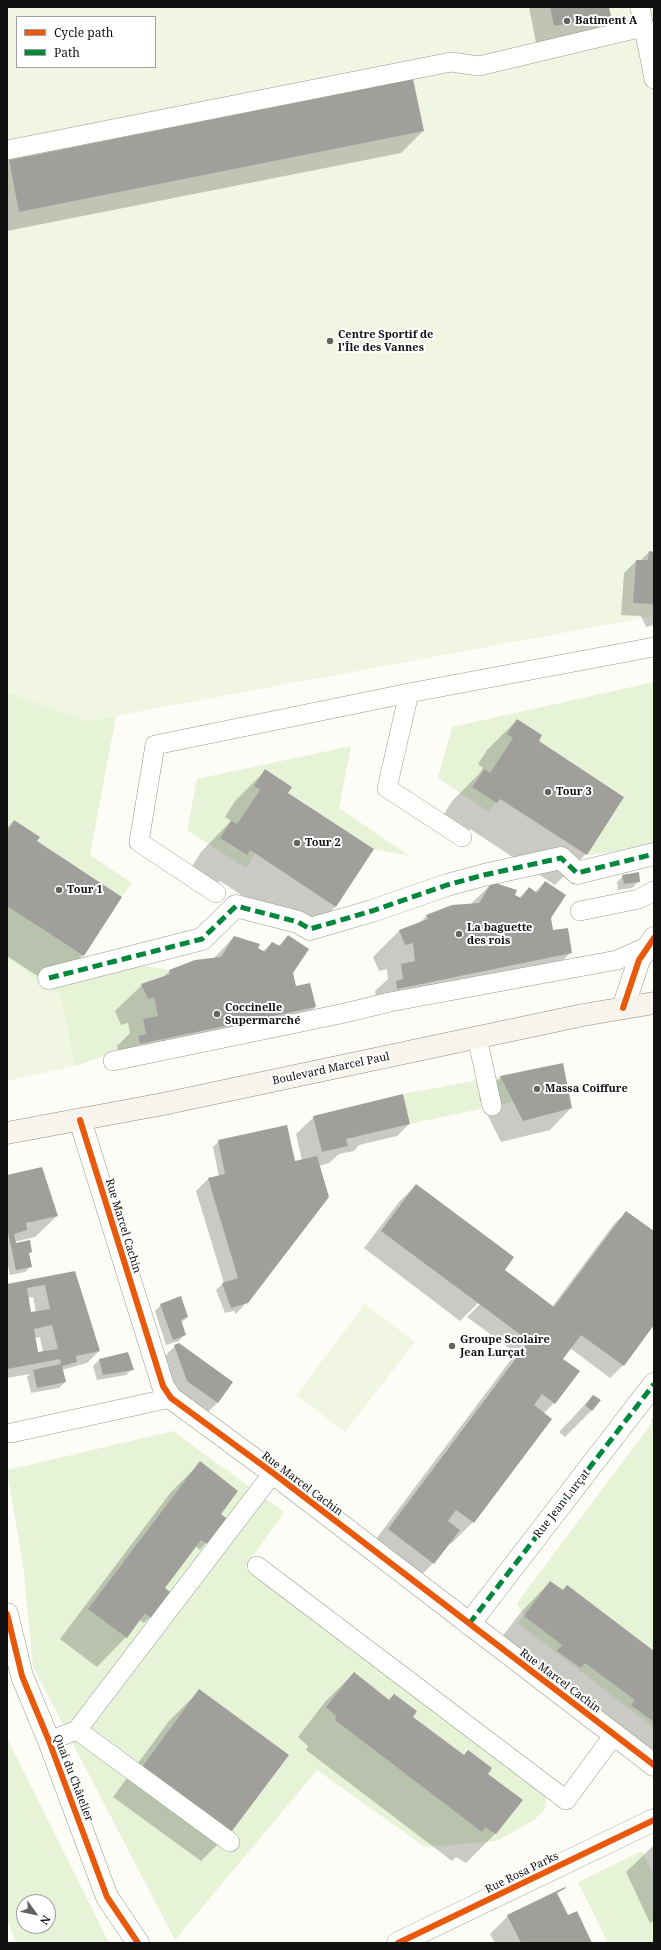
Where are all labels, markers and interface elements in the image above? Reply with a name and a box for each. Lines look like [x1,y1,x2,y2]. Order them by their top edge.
place label: Batiment A [575,14,637,28]
legend [16,16,156,68]
marker: Batiment A [562,16,572,26]
text: Cycle path [54,24,113,41]
text: Path [54,44,80,61]
place label: Centre Sportif de l'Île des Vannes [338,328,433,354]
marker: Centre Sportif de l'Île des Vannes [325,336,335,346]
place label: Tour 3 [556,785,592,799]
marker: Tour 3 [543,787,553,797]
place label: Tour 2 [305,836,341,850]
marker: Tour 2 [292,838,302,848]
place label: Tour 1 [67,883,103,897]
marker: Tour 1 [54,885,64,895]
place label: La baguette des rois [467,921,532,947]
marker: La baguette des rois [454,929,464,939]
place label: Coccinelle Supermarché [225,1001,300,1027]
marker: Coccinelle Supermarché [212,1009,222,1019]
street label: Boulevard Marcel Paul [271,1050,391,1088]
place label: Massa Coiffure [545,1082,628,1096]
marker: Massa Coiffure [532,1084,542,1094]
street label: Rue Marcel Cachin [102,1177,144,1275]
place label: Groupe Scolaire Jean Lurçat [460,1333,550,1359]
marker: Groupe Scolaire Jean Lurçat [447,1341,457,1351]
street label: Rue Marcel Cachin [259,1449,345,1519]
street label: Rue Jean Lurçat [531,1467,593,1541]
street label: Rue Marcel Cachin [517,1646,603,1716]
street label: Quai du Châtelier [50,1733,96,1823]
street label: Rue Rosa Parks [483,1850,561,1896]
north arrow [16,1894,56,1934]
text: N [37,1913,54,1928]

